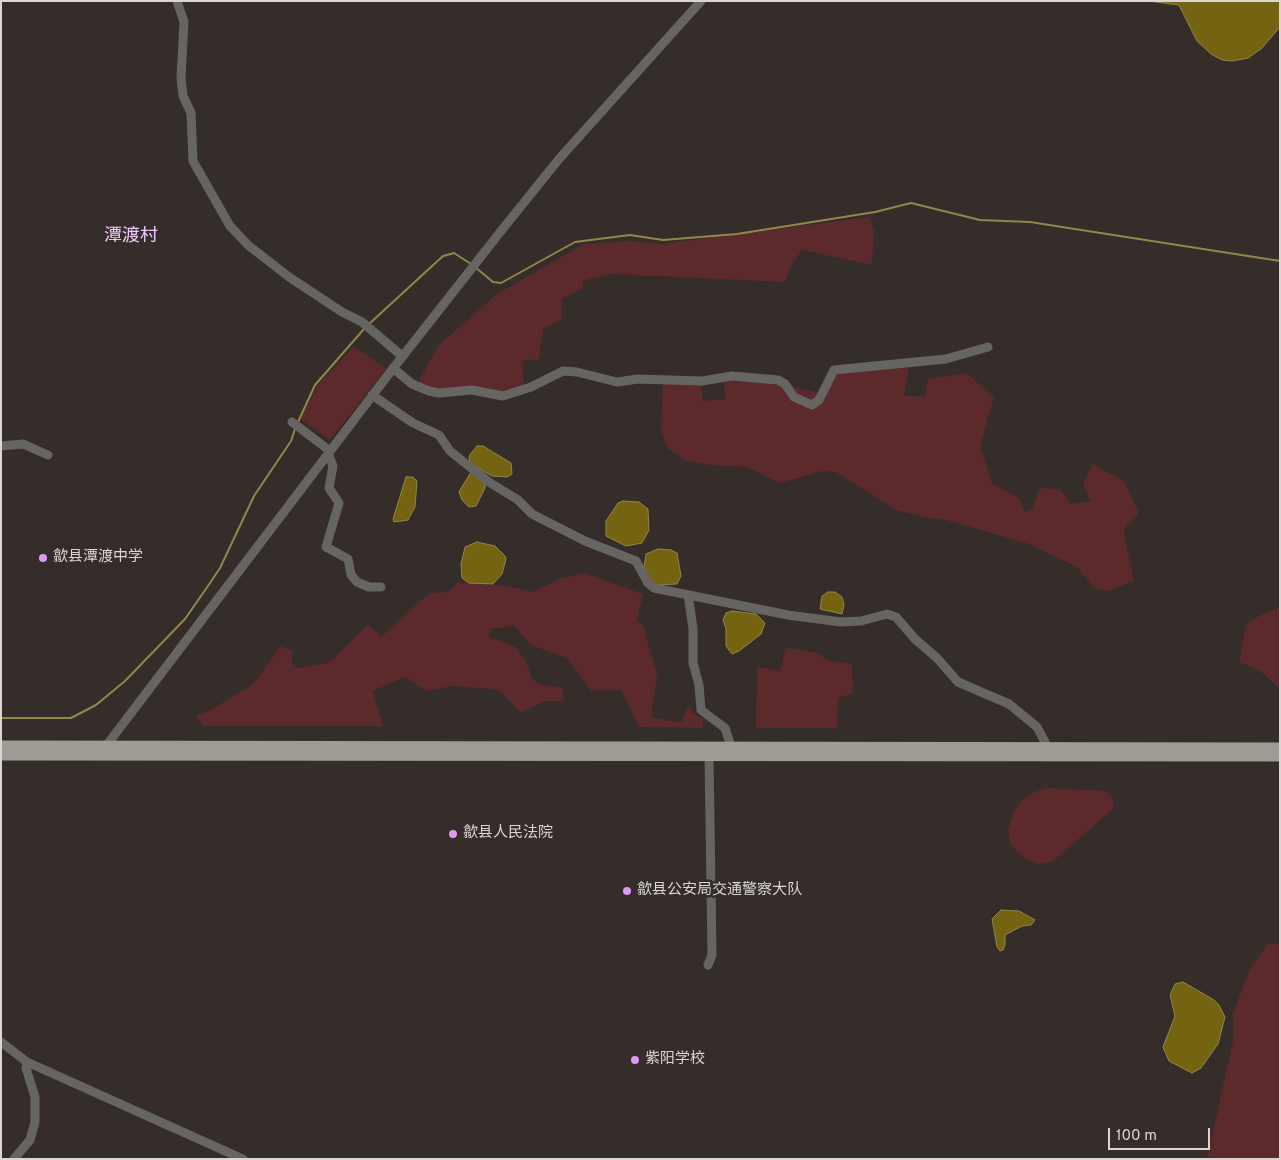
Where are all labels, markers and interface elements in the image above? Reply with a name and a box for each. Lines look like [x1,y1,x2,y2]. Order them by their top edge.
district label: 潭渡村 [104,226,158,248]
place label: 歙县潭渡中学 [53,549,143,567]
marker: 歙县潭渡中学 [37,552,49,564]
place label: 歙县人民法院 [463,825,553,843]
marker: 歙县人民法院 [447,828,459,840]
place label: 歙县公安局交通警察大队 [637,882,802,900]
marker: 歙县公安局交通警察大队 [621,885,633,897]
place label: 紫阳学校 [645,1051,705,1069]
marker: 紫阳学校 [629,1054,641,1066]
scale bar [1111,1118,1214,1150]
text: 100 m [1116,1127,1157,1146]

